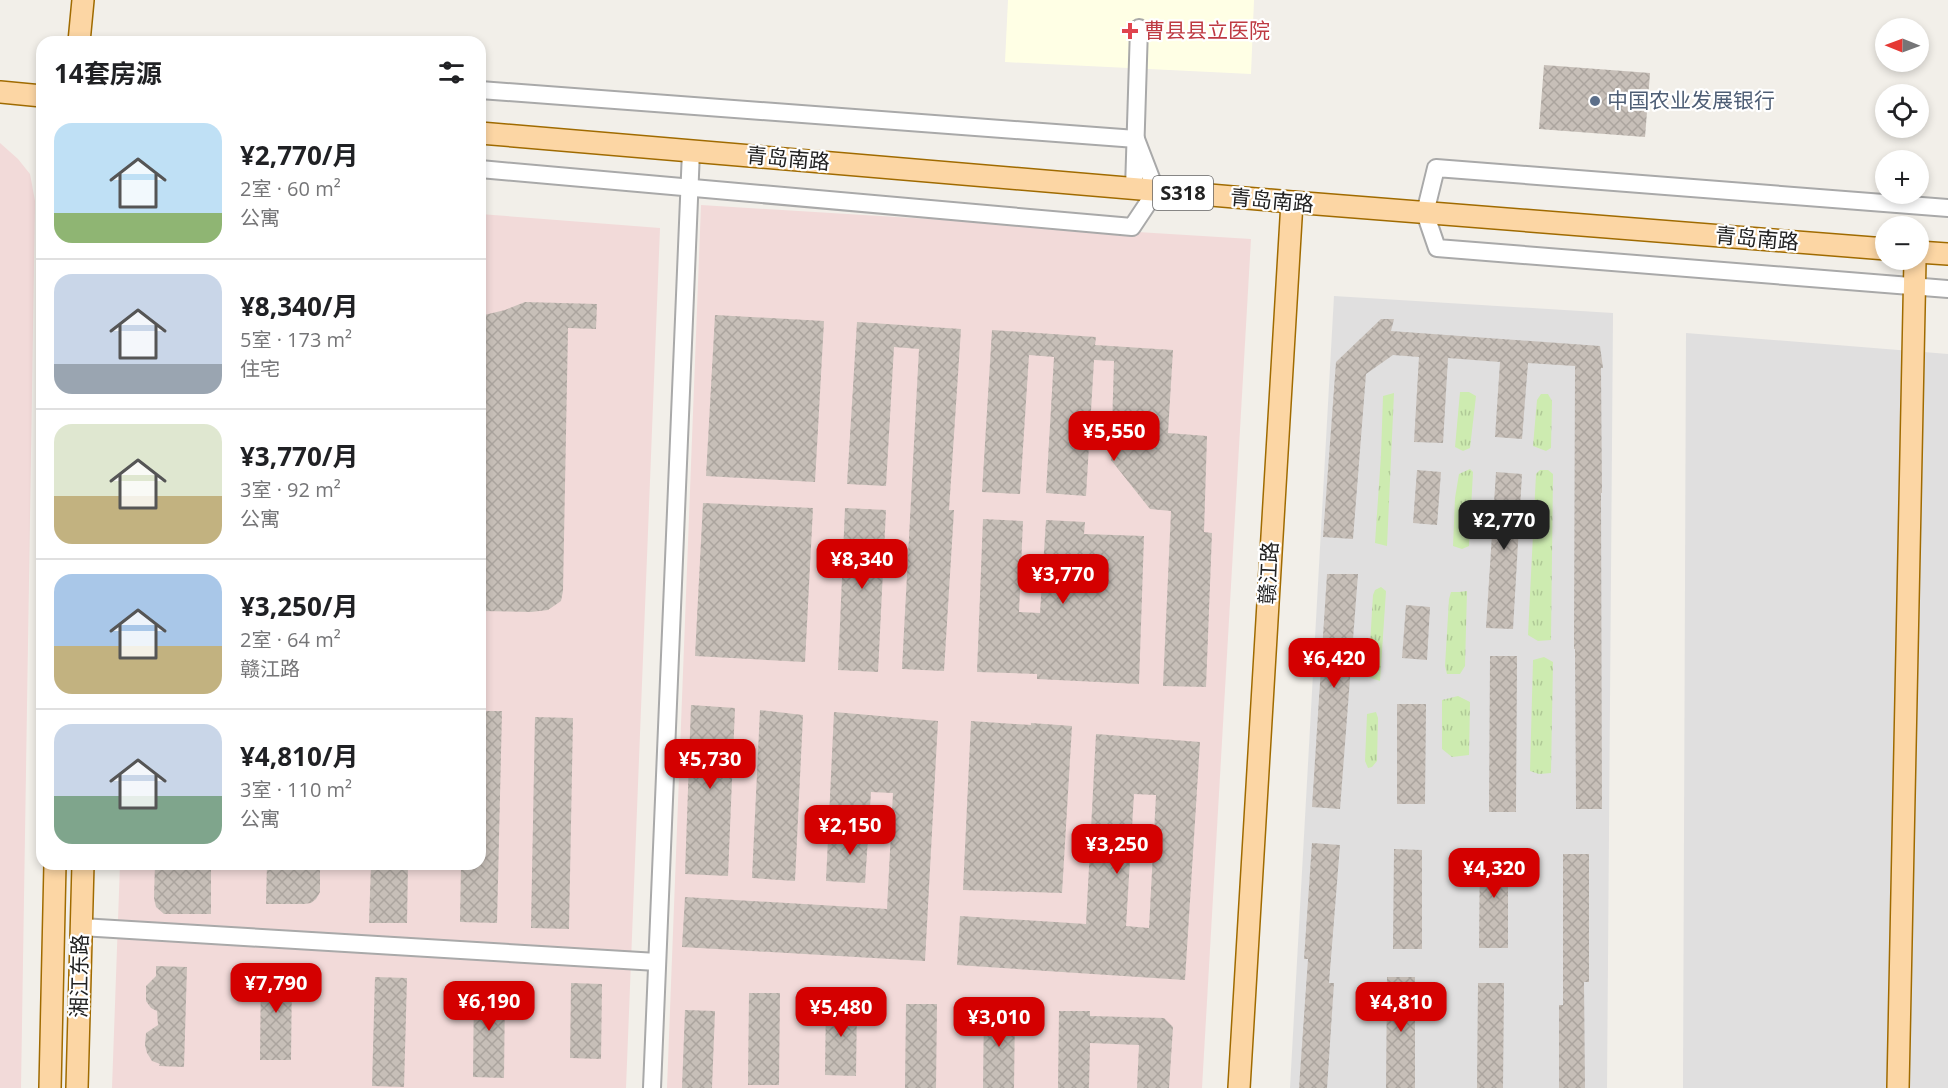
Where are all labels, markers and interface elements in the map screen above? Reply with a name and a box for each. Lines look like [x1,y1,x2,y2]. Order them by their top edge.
place label: 曹县县立医院 [1144,16,1270,44]
north arrow [1875,18,1929,72]
map controls [1875,18,1929,270]
marker: 曹县县立医院 [1121,22,1139,40]
text: 14套房源 [54,55,162,91]
icon: filters [435,56,468,89]
button: locate [1875,84,1929,138]
place label: 中国农业发展银行 [1607,86,1775,114]
marker: 中国农业发展银行 [1588,94,1602,108]
text: ¥2,770/月 [240,137,359,173]
street label: 青岛南路 [745,140,831,176]
icon: home [102,147,174,219]
button: + [1875,150,1929,204]
text: 2室 · 60 m² [240,175,341,202]
road number: S318 [1153,176,1213,210]
street label: 青岛南路 [1229,182,1315,218]
text: 公寓 [240,204,280,231]
button: − [1875,216,1929,270]
street label: 青岛南路 [1714,220,1800,256]
text: ¥8,340/月 [240,288,359,324]
icon: home [102,298,174,370]
text: 5室 · 173 m² [240,326,352,353]
text: 住宅 [240,355,280,382]
pin: ¥5,550 [1065,411,1163,462]
text: ¥5,550 [1083,417,1145,444]
text: ¥3,770/月 [240,438,359,474]
icon: home [102,448,174,520]
text: 3室 · 92 m² [240,476,341,503]
pin: ¥2,770 [1455,500,1553,551]
text: 公寓 [240,505,280,532]
text: ¥2,770 [1473,506,1535,533]
pin: ¥8,340 [813,539,911,590]
street label: 赣江路 [1252,541,1284,605]
text: ¥8,340 [831,545,893,572]
pin: ¥3,770 [1014,554,1112,605]
text: ¥3,770 [1032,560,1094,587]
text: ¥3,250/月 [240,588,359,624]
icon: home [102,598,174,670]
text: 2室 · 64 m² [240,626,341,653]
pin: ¥6,420 [1285,638,1383,689]
text: ¥6,420 [1303,644,1365,671]
text: 赣江路 [240,655,300,682]
text: ¥4,810/月 [240,738,359,774]
pin: ¥5,730 [661,739,759,790]
text: ¥5,730 [679,745,741,772]
icon: home [102,748,174,820]
text: 3室 · 110 m² [240,776,352,803]
text: 公寓 [240,805,280,832]
pin: ¥2,150 [801,805,899,856]
text: ¥2,150 [819,811,881,838]
pin: ¥3,250 [1068,824,1166,875]
text: ¥3,250 [1086,830,1148,857]
pin: ¥4,320 [1445,848,1543,899]
text: ¥4,320 [1463,854,1525,881]
street label: 湘江东路 [64,934,94,1018]
pin: ¥7,790 [227,963,325,1014]
text: ¥7,790 [245,969,307,996]
pin: ¥6,190 [440,981,538,1032]
pin: ¥4,810 [1352,982,1450,1033]
text: ¥6,190 [458,987,520,1014]
pin: ¥5,480 [792,987,890,1038]
text: ¥4,810 [1370,988,1432,1015]
text: ¥5,480 [810,993,872,1020]
pin: ¥3,010 [950,997,1048,1048]
text: ¥3,010 [968,1003,1030,1030]

